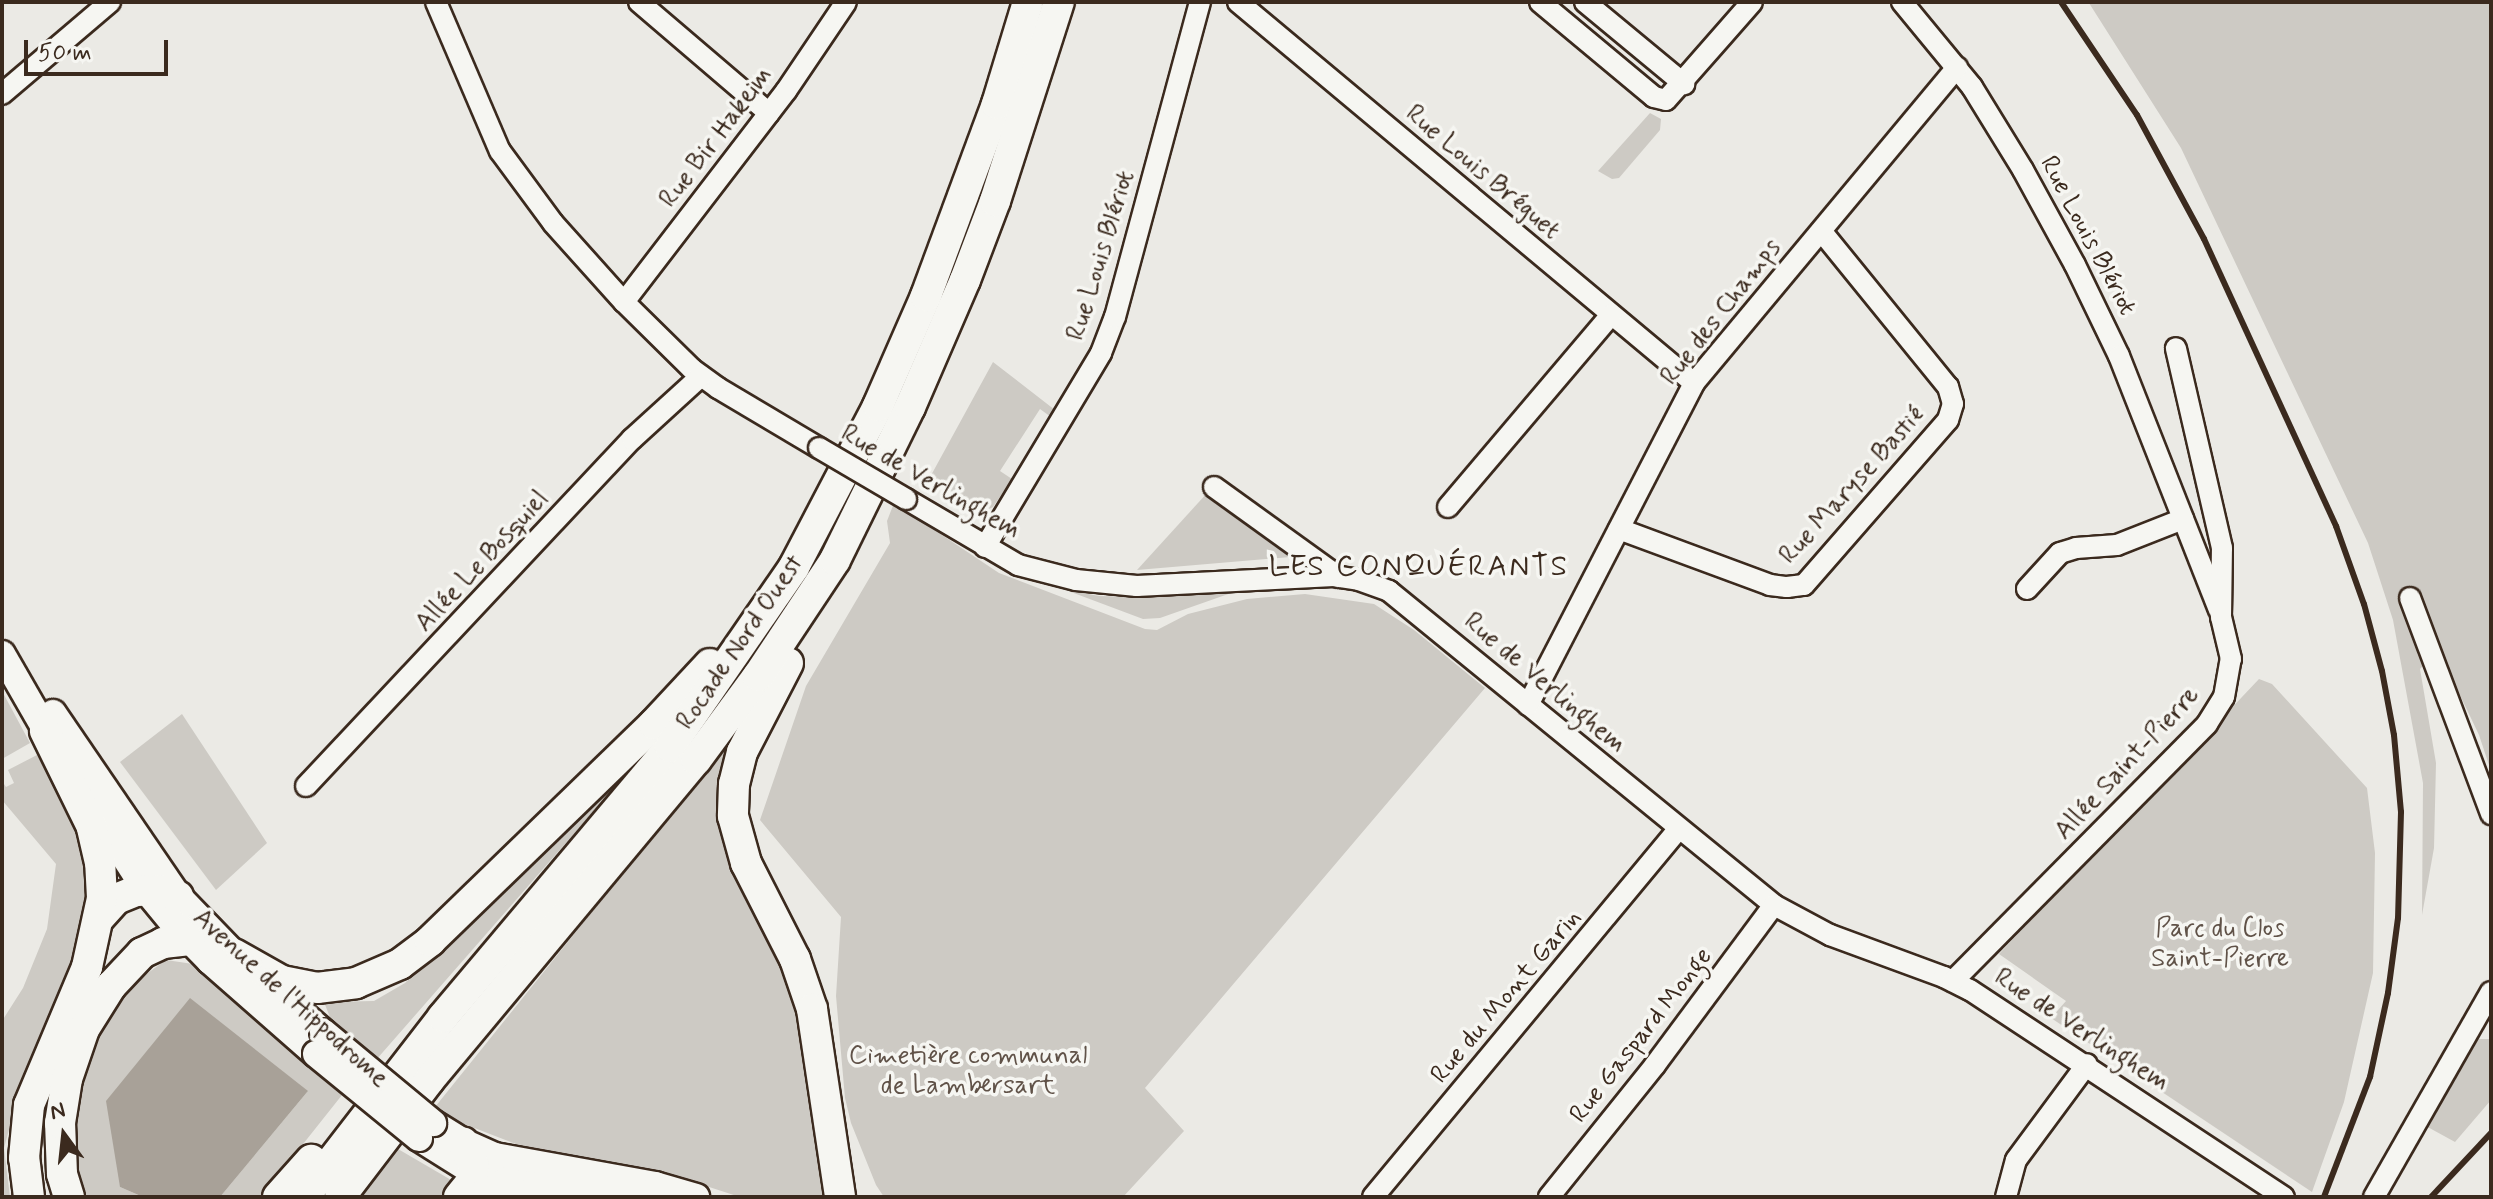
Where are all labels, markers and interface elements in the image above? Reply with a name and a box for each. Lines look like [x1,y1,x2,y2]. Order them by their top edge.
scale bar [28,24,172,74]
text: 50 m [38,38,92,69]
street label: Rue Bir Hakeim [654,61,780,215]
street label: Rue Louis Bréguet [1399,100,1565,246]
street label: Rue Louis Blériot [2032,151,2142,321]
street label: Rue Louis Blériot [1061,167,1143,345]
street label: Rue des Champs [1653,231,1791,395]
street label: Rue Maryse Bastié [1774,401,1932,571]
street label: Rue de Verlinghem [835,419,1025,547]
street label: Allée Le Bosquiel [408,483,558,641]
district label: LES CONQUÉRANTS [1266,549,1572,585]
street label: Rocade Nord Ouest [673,553,809,733]
street label: Rue de Verlinghem [1457,607,1631,761]
street label: Allée Saint-Pierre [2049,681,2207,847]
street label: Avenue de l'Hippodrome [185,903,395,1095]
street label: Rue du Mont Garin [1427,906,1587,1088]
park label: Parc du Clos Saint-Pierre [2151,914,2289,976]
street label: Rue Gaspard Monge [1564,943,1720,1129]
street label: Rue de Verlinghem [1988,963,2174,1099]
park label: Cimetière communal de Lambersart [849,1041,1087,1102]
north arrow [24,1095,104,1175]
text: N [47,1096,68,1127]

